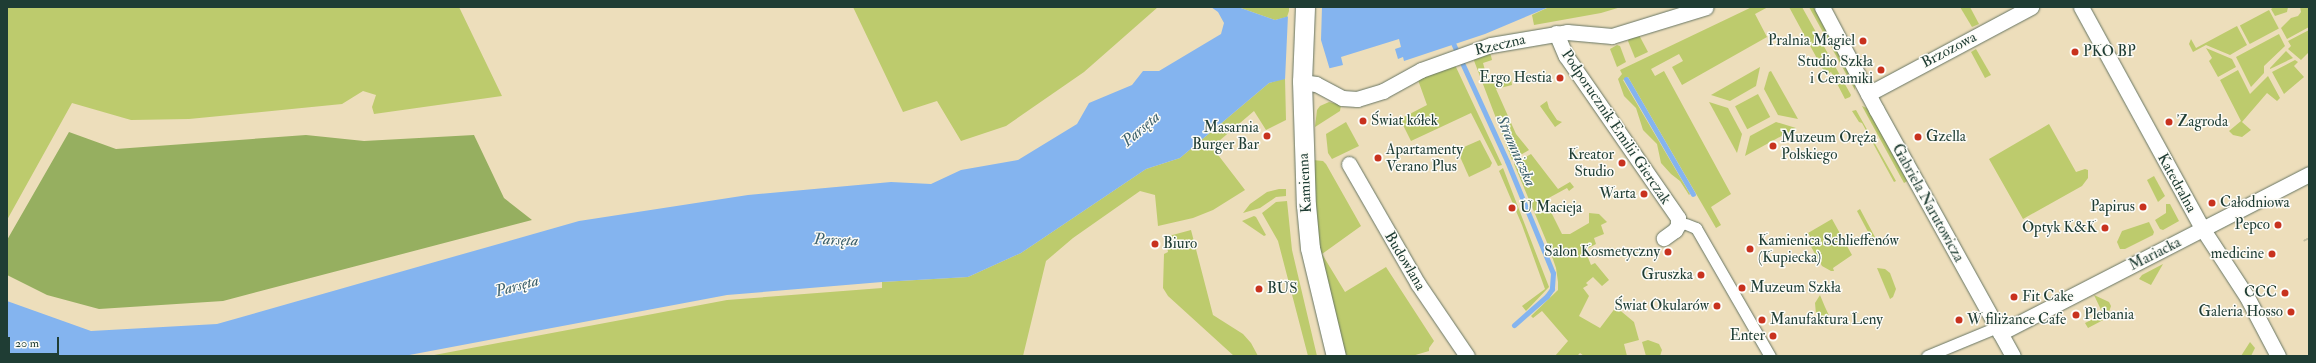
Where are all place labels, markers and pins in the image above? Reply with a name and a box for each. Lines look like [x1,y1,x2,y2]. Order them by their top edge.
place label: Pralnia Magiel [1768,32,1855,50]
marker: Pralnia Magiel [1858,36,1868,46]
place label: PKO BP [2083,43,2136,61]
marker: PKO BP [2070,47,2080,57]
place label: Studio Szkła i Ceramiki [1798,52,1873,87]
marker: Studio Szkła i Ceramiki [1876,65,1886,75]
place label: Ergo Hestia [1479,69,1552,87]
marker: Ergo Hestia [1555,73,1565,83]
place label: Świat kółek [1371,112,1438,130]
place label: Zagroda [2177,113,2228,131]
marker: Świat kółek [1358,116,1368,126]
marker: Zagroda [2164,117,2174,127]
place label: Masarnia Burger Bar [1192,118,1259,153]
place label: Muzeum Oręża Polskiego [1781,128,1877,163]
place label: Gzella [1926,128,1966,146]
marker: Masarnia Burger Bar [1262,131,1272,141]
marker: Gzella [1913,132,1923,142]
place label: Apartamenty Verano Plus [1386,140,1463,175]
marker: Muzeum Oręża Polskiego [1768,141,1778,151]
place label: Kreator Studio [1568,145,1614,180]
marker: Apartamenty Verano Plus [1373,153,1383,163]
marker: Kreator Studio [1617,158,1627,168]
place label: Warta [1599,185,1636,203]
marker: Warta [1639,189,1649,199]
place label: Całodniowa [2220,194,2290,212]
place label: Papirus [2090,198,2135,216]
marker: Całodniowa [2207,198,2217,208]
place label: U Macieja [1520,199,1582,217]
marker: Papirus [2138,202,2148,212]
marker: U Macieja [1507,203,1517,213]
place label: Pepco [2235,216,2270,234]
place label: Optyk K&K [2022,219,2097,237]
marker: Pepco [2273,220,2283,230]
marker: Optyk K&K [2100,223,2110,233]
place label: Kamienica Schlieffenów (Kupiecka) [1758,231,1899,266]
place label: Biuro [1163,235,1197,253]
marker: Biuro [1150,239,1160,249]
place label: Salon Kosmetyczny [1544,243,1660,261]
marker: Kamienica Schlieffenów (Kupiecka) [1745,244,1755,254]
place label: medicine [2211,245,2264,263]
marker: Salon Kosmetyczny [1663,247,1673,257]
marker: medicine [2267,249,2277,259]
place label: Gruszka [1641,266,1693,284]
marker: Gruszka [1696,270,1706,280]
place label: Muzeum Szkła [1750,279,1841,297]
place label: BUS [1267,280,1298,298]
marker: Muzeum Szkła [1737,283,1747,293]
marker: BUS [1254,284,1264,294]
place label: CCC [2244,284,2277,302]
place label: Fit Cake [2022,288,2074,306]
marker: CCC [2280,288,2290,298]
marker: Fit Cake [2009,292,2019,302]
place label: Świat Okularów [1614,297,1709,315]
marker: Świat Okularów [1712,301,1722,311]
place label: Galeria Hosso [2198,303,2283,321]
place label: Plebania [2084,306,2134,324]
marker: Galeria Hosso [2286,307,2296,317]
marker: Plebania [2071,310,2081,320]
place label: Manufaktura Leny [1770,311,1883,329]
place label: W filiżance Cafe [1967,311,2066,329]
marker: Manufaktura Leny [1757,315,1767,325]
marker: W filiżance Cafe [1954,315,1964,325]
place label: Enter [1730,327,1765,345]
marker: Enter [1768,331,1778,341]

